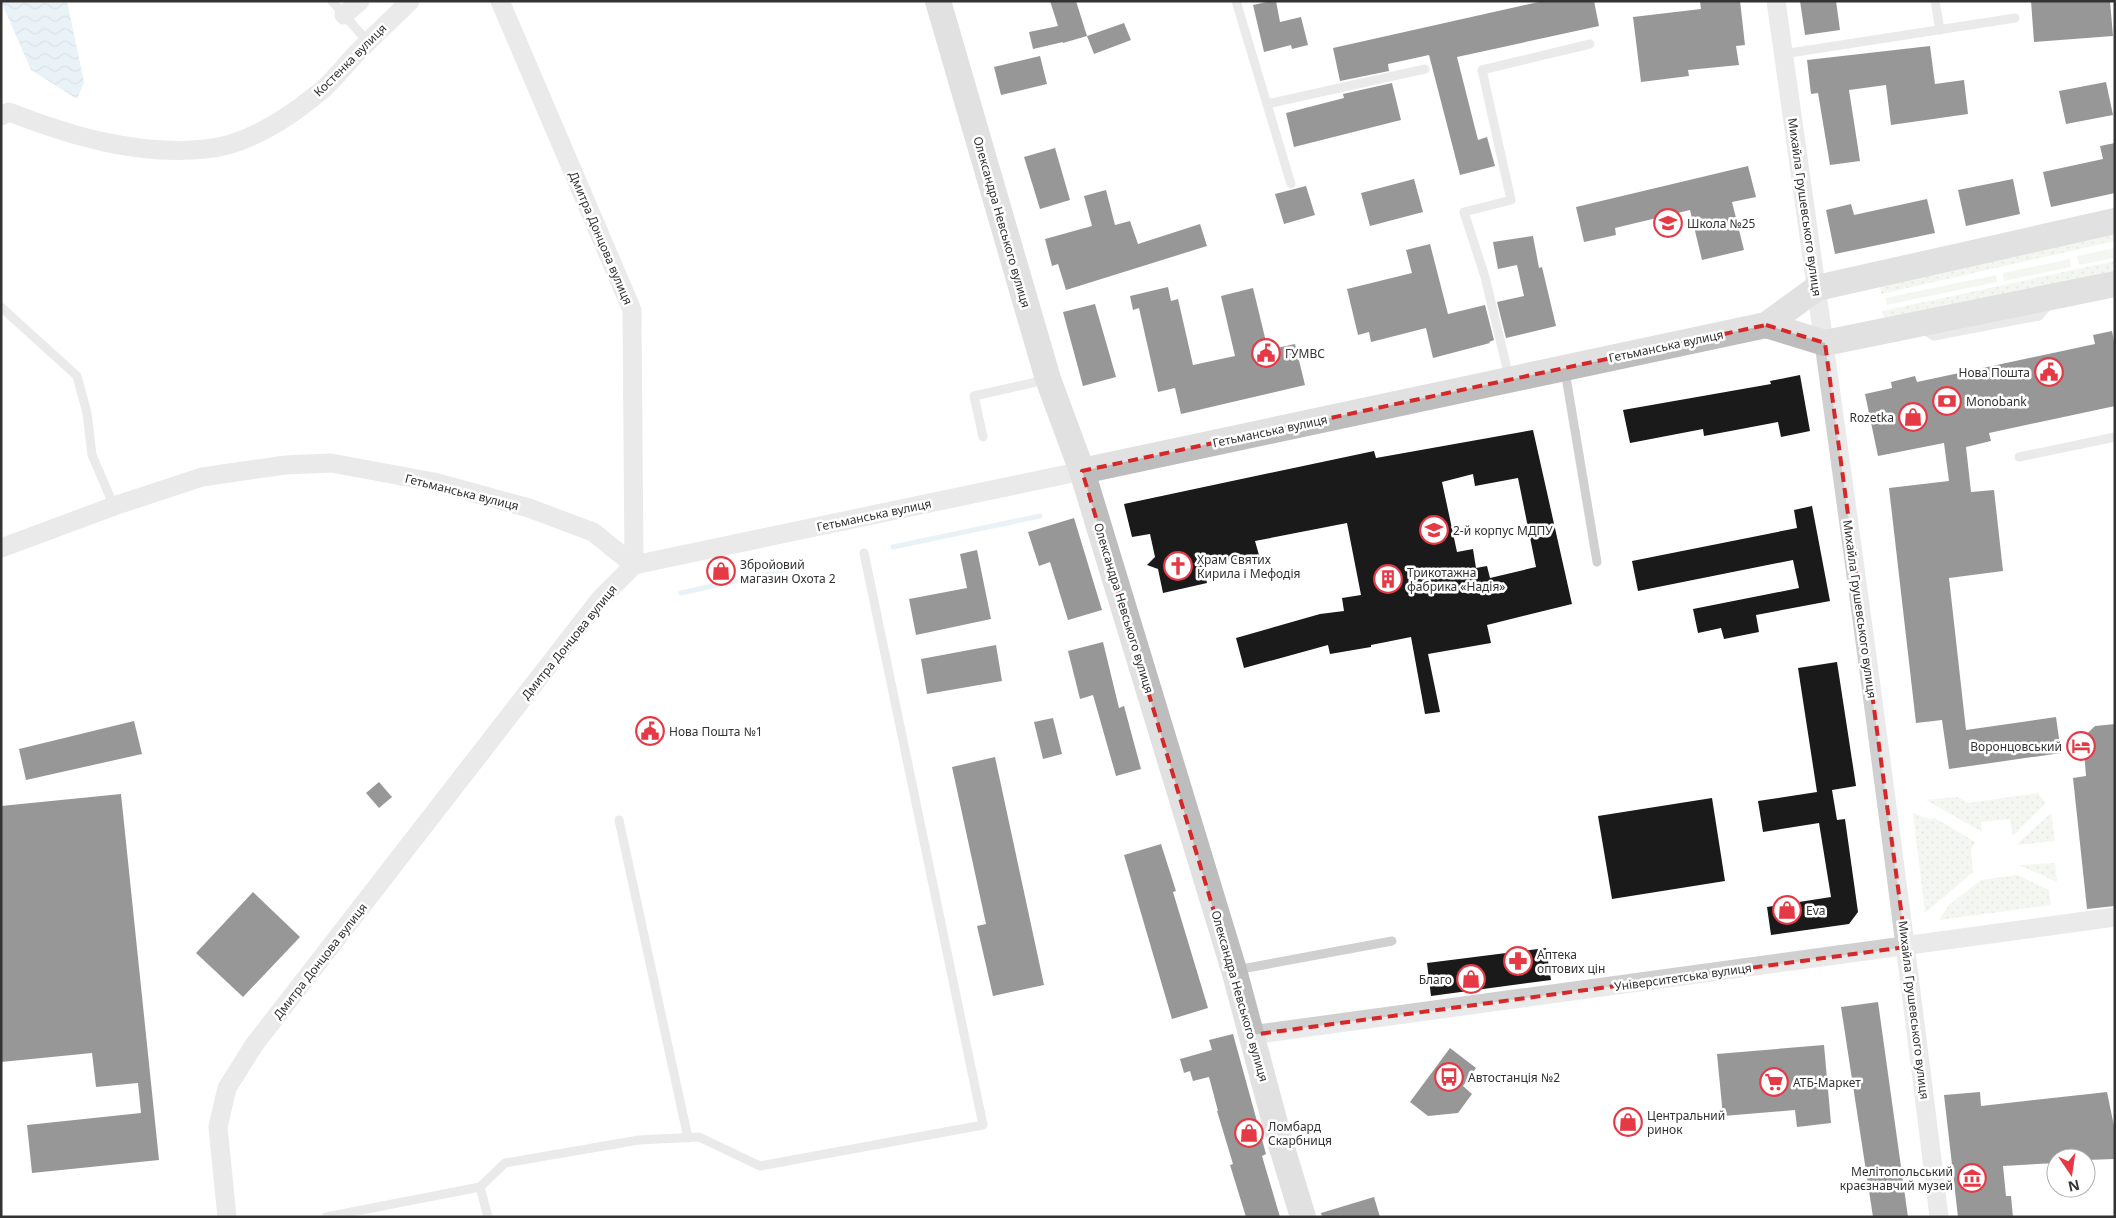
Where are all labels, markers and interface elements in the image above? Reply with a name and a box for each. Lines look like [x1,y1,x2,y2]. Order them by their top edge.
street label: Костенка вулиця [310,20,390,100]
street label: Михайла Грушевського вулиця [1784,117,1826,297]
street label: Олександра Невського вулиця [969,134,1035,310]
street label: Дмитра Донцова вулиця [565,169,637,307]
school or university icon: Школа №25 [1653,208,1683,238]
place label: Школа №25 [1687,215,1756,232]
street label: Гетьманська вулиця [1607,326,1725,366]
public building icon: ГУМВС [1251,338,1281,368]
place label: ГУМВС [1285,345,1325,362]
public building icon: Нова Пошта [2034,357,2064,387]
place label: Нова Пошта [1958,364,2030,381]
bank icon: Monobank [1932,386,1962,416]
place label: Monobank [1966,393,2027,410]
shop icon: Rozetka [1898,402,1928,432]
place label: Rozetka [1850,409,1894,426]
street label: Гетьманська вулиця [1211,411,1329,451]
street label: Гетьманська вулиця [403,470,521,514]
street label: Гетьманська вулиця [815,495,933,535]
school or university icon: 2-й корпус МДПУ [1419,515,1449,545]
street label: Михайла Грушевського вулиця [1839,519,1881,699]
street label: Олександра Невського вулиця [1090,521,1158,695]
place label: 2-й корпус МДПУ [1453,522,1553,539]
church icon: Храм Святих Кирила і Мефодія [1163,551,1193,581]
place label: Храм Святих Кирила і Мефодія [1197,551,1300,582]
shop icon: Збройовий магазин Охота 2 [706,556,736,586]
place label: Збройовий магазин Охота 2 [740,556,836,587]
building icon: Трикотажна фабрика «Надія» [1373,564,1403,594]
place label: Трикотажна фабрика «Надія» [1407,564,1505,595]
street label: Дмитра Донцова вулиця [517,581,621,703]
public building icon: Нова Пошта №1 [635,716,665,746]
place label: Нова Пошта №1 [669,723,763,740]
hotel icon: Воронцовський [2066,731,2096,761]
place label: Воронцовський [1970,738,2062,755]
shop icon: Eva [1772,895,1802,925]
street label: Дмитра Донцова вулиця [269,899,371,1023]
place label: Eva [1806,902,1826,919]
street label: Олександра Невського вулиця [1207,908,1273,1084]
street label: Михайла Грушевського вулиця [1895,920,1933,1100]
pharmacy icon: Аптека оптових цін [1503,946,1533,976]
place label: Аптека оптових цін [1537,946,1605,977]
street label: Університетська вулиця [1613,959,1753,995]
shop icon: Благо [1456,964,1486,994]
place label: Благо [1419,971,1452,988]
bus stop icon: Автостанція №2 [1434,1062,1464,1092]
supermarket icon: АТБ-Маркет [1759,1067,1789,1097]
place label: Автостанція №2 [1468,1069,1560,1086]
place label: АТБ-Маркет [1793,1074,1861,1091]
shop icon: Центральний ринок [1613,1107,1643,1137]
place label: Центральний ринок [1647,1107,1725,1138]
shop icon: Ломбард Скарбниця [1234,1118,1264,1148]
place label: Ломбард Скарбниця [1268,1118,1332,1149]
north arrow [2046,1148,2096,1198]
place label: Мелітопольський краєзнавчий музей [1840,1163,1953,1194]
museum icon: Мелітопольський краєзнавчий музей [1957,1163,1987,1193]
text: N [2066,1176,2082,1197]

